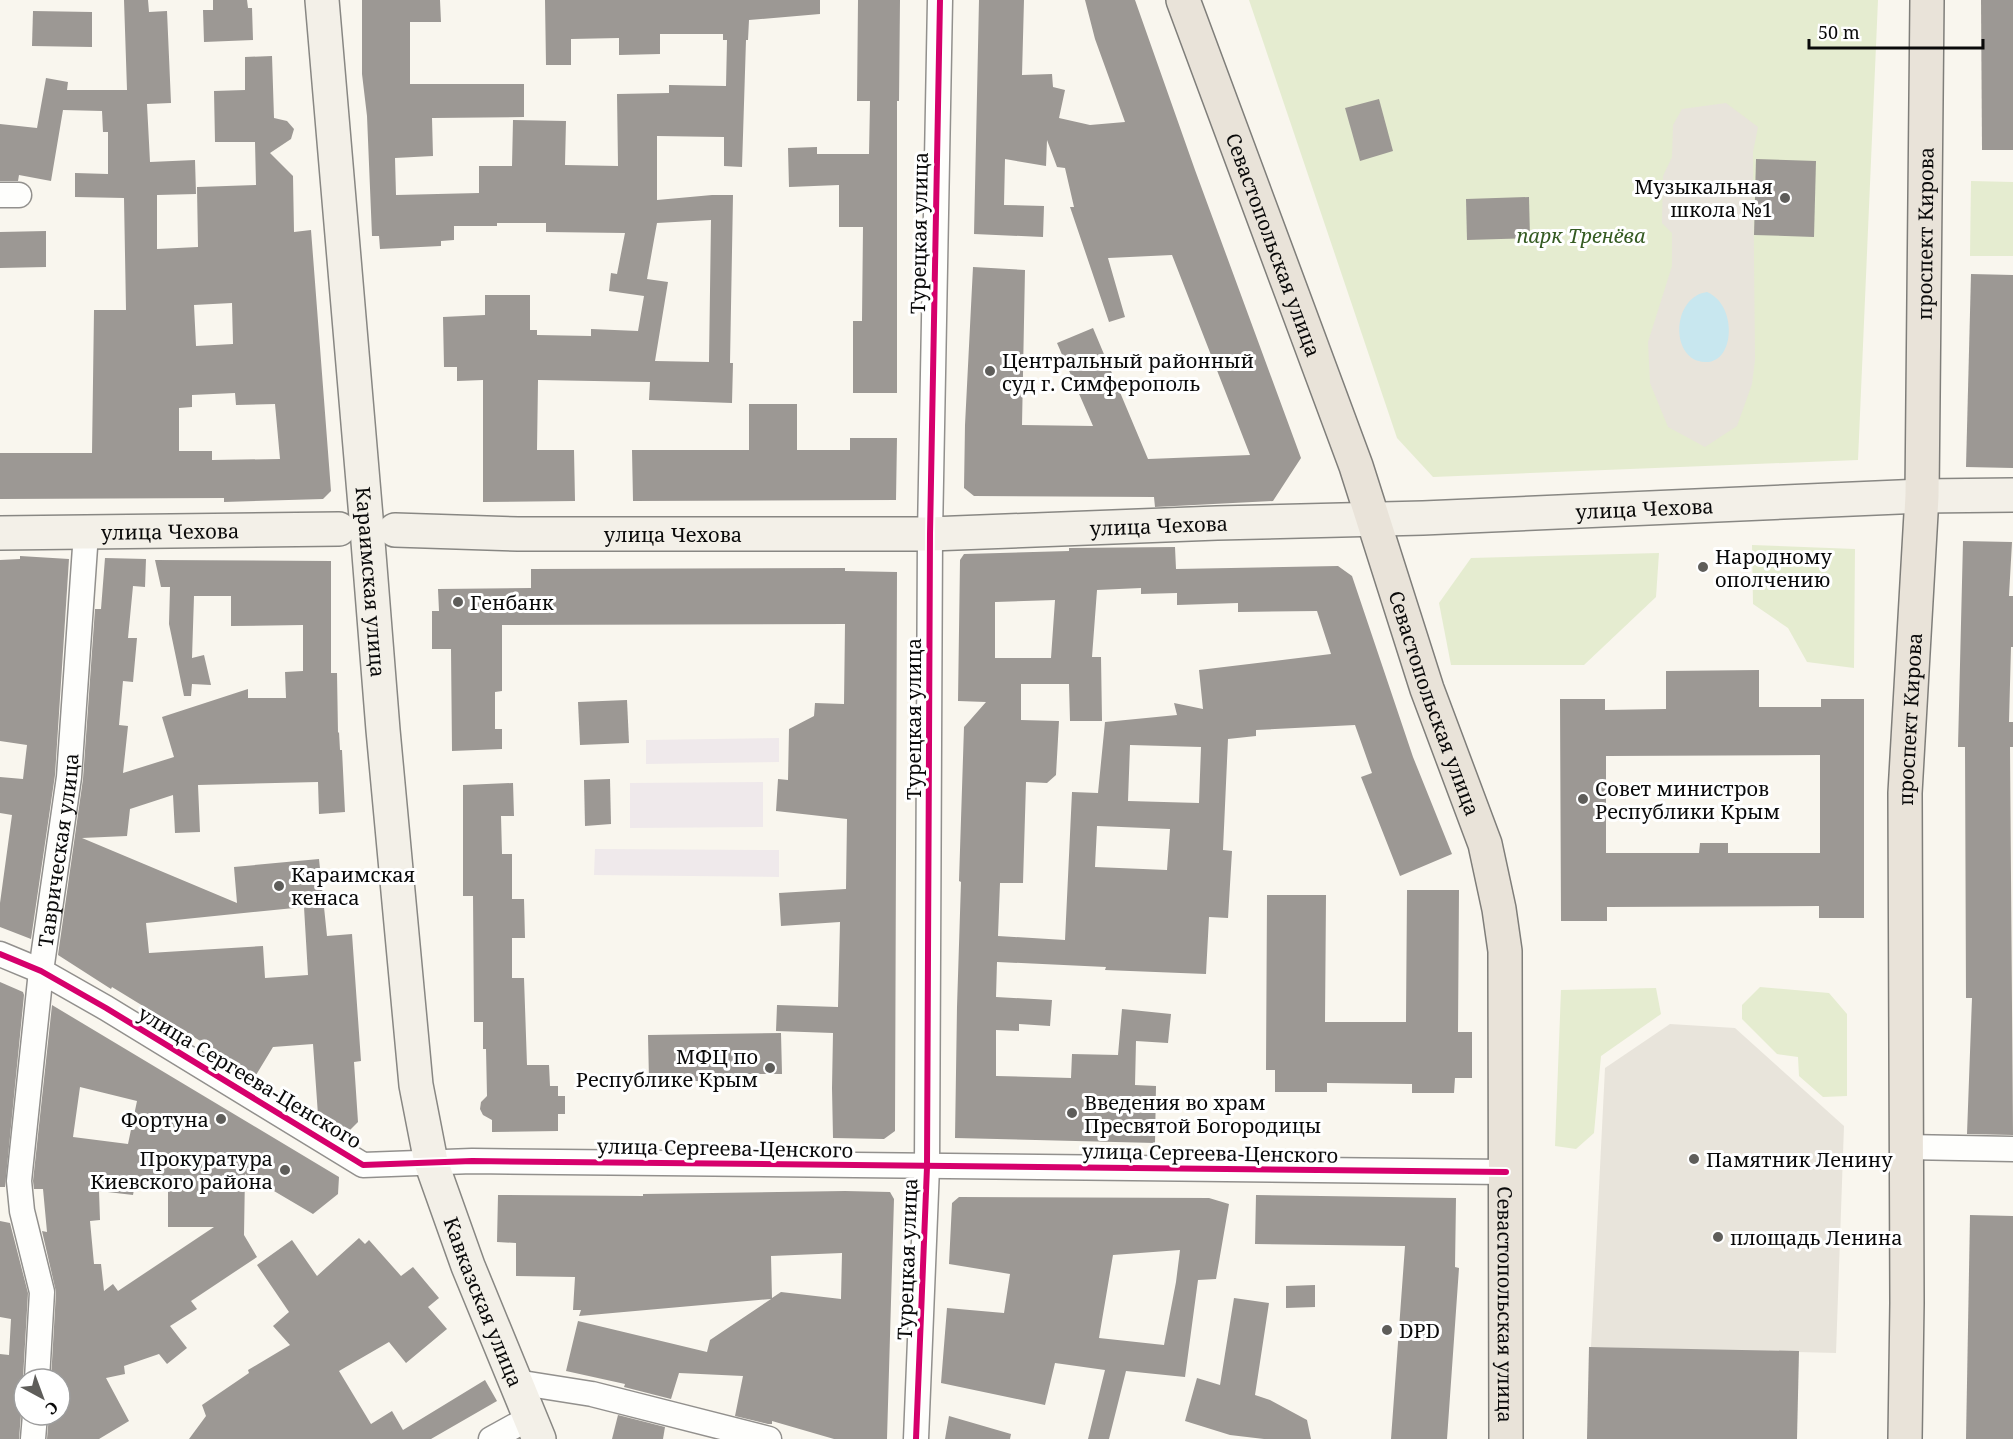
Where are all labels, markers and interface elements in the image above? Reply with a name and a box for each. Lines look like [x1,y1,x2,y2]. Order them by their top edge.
scale bar [1809,12,1983,50]
text: 50 m [1818,20,1860,44]
street label: Севастопольская улица [1220,129,1328,360]
street label: проспект Кирова [1910,147,1939,320]
street label: Турецкая улица [904,152,934,314]
place label: Музыкальная школа №1 [1634,173,1773,223]
marker: Музыкальная школа №1 [1778,191,1792,205]
park label: парк Тренёва [1516,222,1646,249]
place label: Центральный районный суд г. Симферополь [1002,347,1254,397]
marker: Центральный районный суд г. Симферополь [983,364,997,378]
street label: Караимская улица [350,486,392,678]
street label: улица Чехова [1575,492,1714,525]
street label: улица Чехова [1089,509,1228,541]
street label: улица Чехова [101,517,239,545]
street label: улица Чехова [604,521,742,548]
place label: Народному ополчению [1715,543,1832,593]
marker: Народному ополчению [1696,560,1710,574]
street label: Севастопольская улица [1383,587,1487,819]
place label: Генбанк [470,589,554,616]
marker: Генбанк [451,595,465,609]
street label: проспект Кирова [1891,632,1928,806]
street label: Турецкая улица [900,638,927,800]
street label: Таврическая улица [31,752,84,949]
place label: Совет министров Республики Крым [1595,775,1780,825]
marker: Совет министров Республики Крым [1576,792,1590,806]
place label: Караимская кенаса [291,861,415,911]
marker: Караимская кенаса [272,879,286,893]
street label: улица Сергеева-Ценского [133,999,367,1155]
place label: МФЦ по Республике Крым [576,1043,758,1093]
marker: МФЦ по Республике Крым [763,1061,777,1075]
place label: Введения во храм Пресвятой Богородицы [1084,1089,1321,1139]
place label: Фортуна [121,1106,209,1133]
marker: Введения во храм Пресвятой Богородицы [1065,1106,1079,1120]
marker: Фортуна [214,1112,228,1126]
street label: улица Сергеева-Ценского [597,1132,853,1164]
street label: улица Сергеева-Ценского [1082,1137,1338,1169]
place label: Прокуратура Киевского района [90,1145,273,1195]
place label: Памятник Ленину [1706,1146,1893,1173]
marker: Памятник Ленину [1687,1152,1701,1166]
marker: Прокуратура Киевского района [278,1163,292,1177]
street label: Турецкая улица [891,1178,923,1340]
street label: Севастопольская улица [1492,1186,1519,1423]
street label: Кавказская улица [438,1213,530,1391]
place label: площадь Ленина [1730,1224,1903,1251]
marker: площадь Ленина [1711,1230,1725,1244]
place label: DPD [1399,1317,1440,1344]
marker: DPD [1380,1323,1394,1337]
north arrow [12,1367,72,1427]
text: С [41,1397,63,1420]

